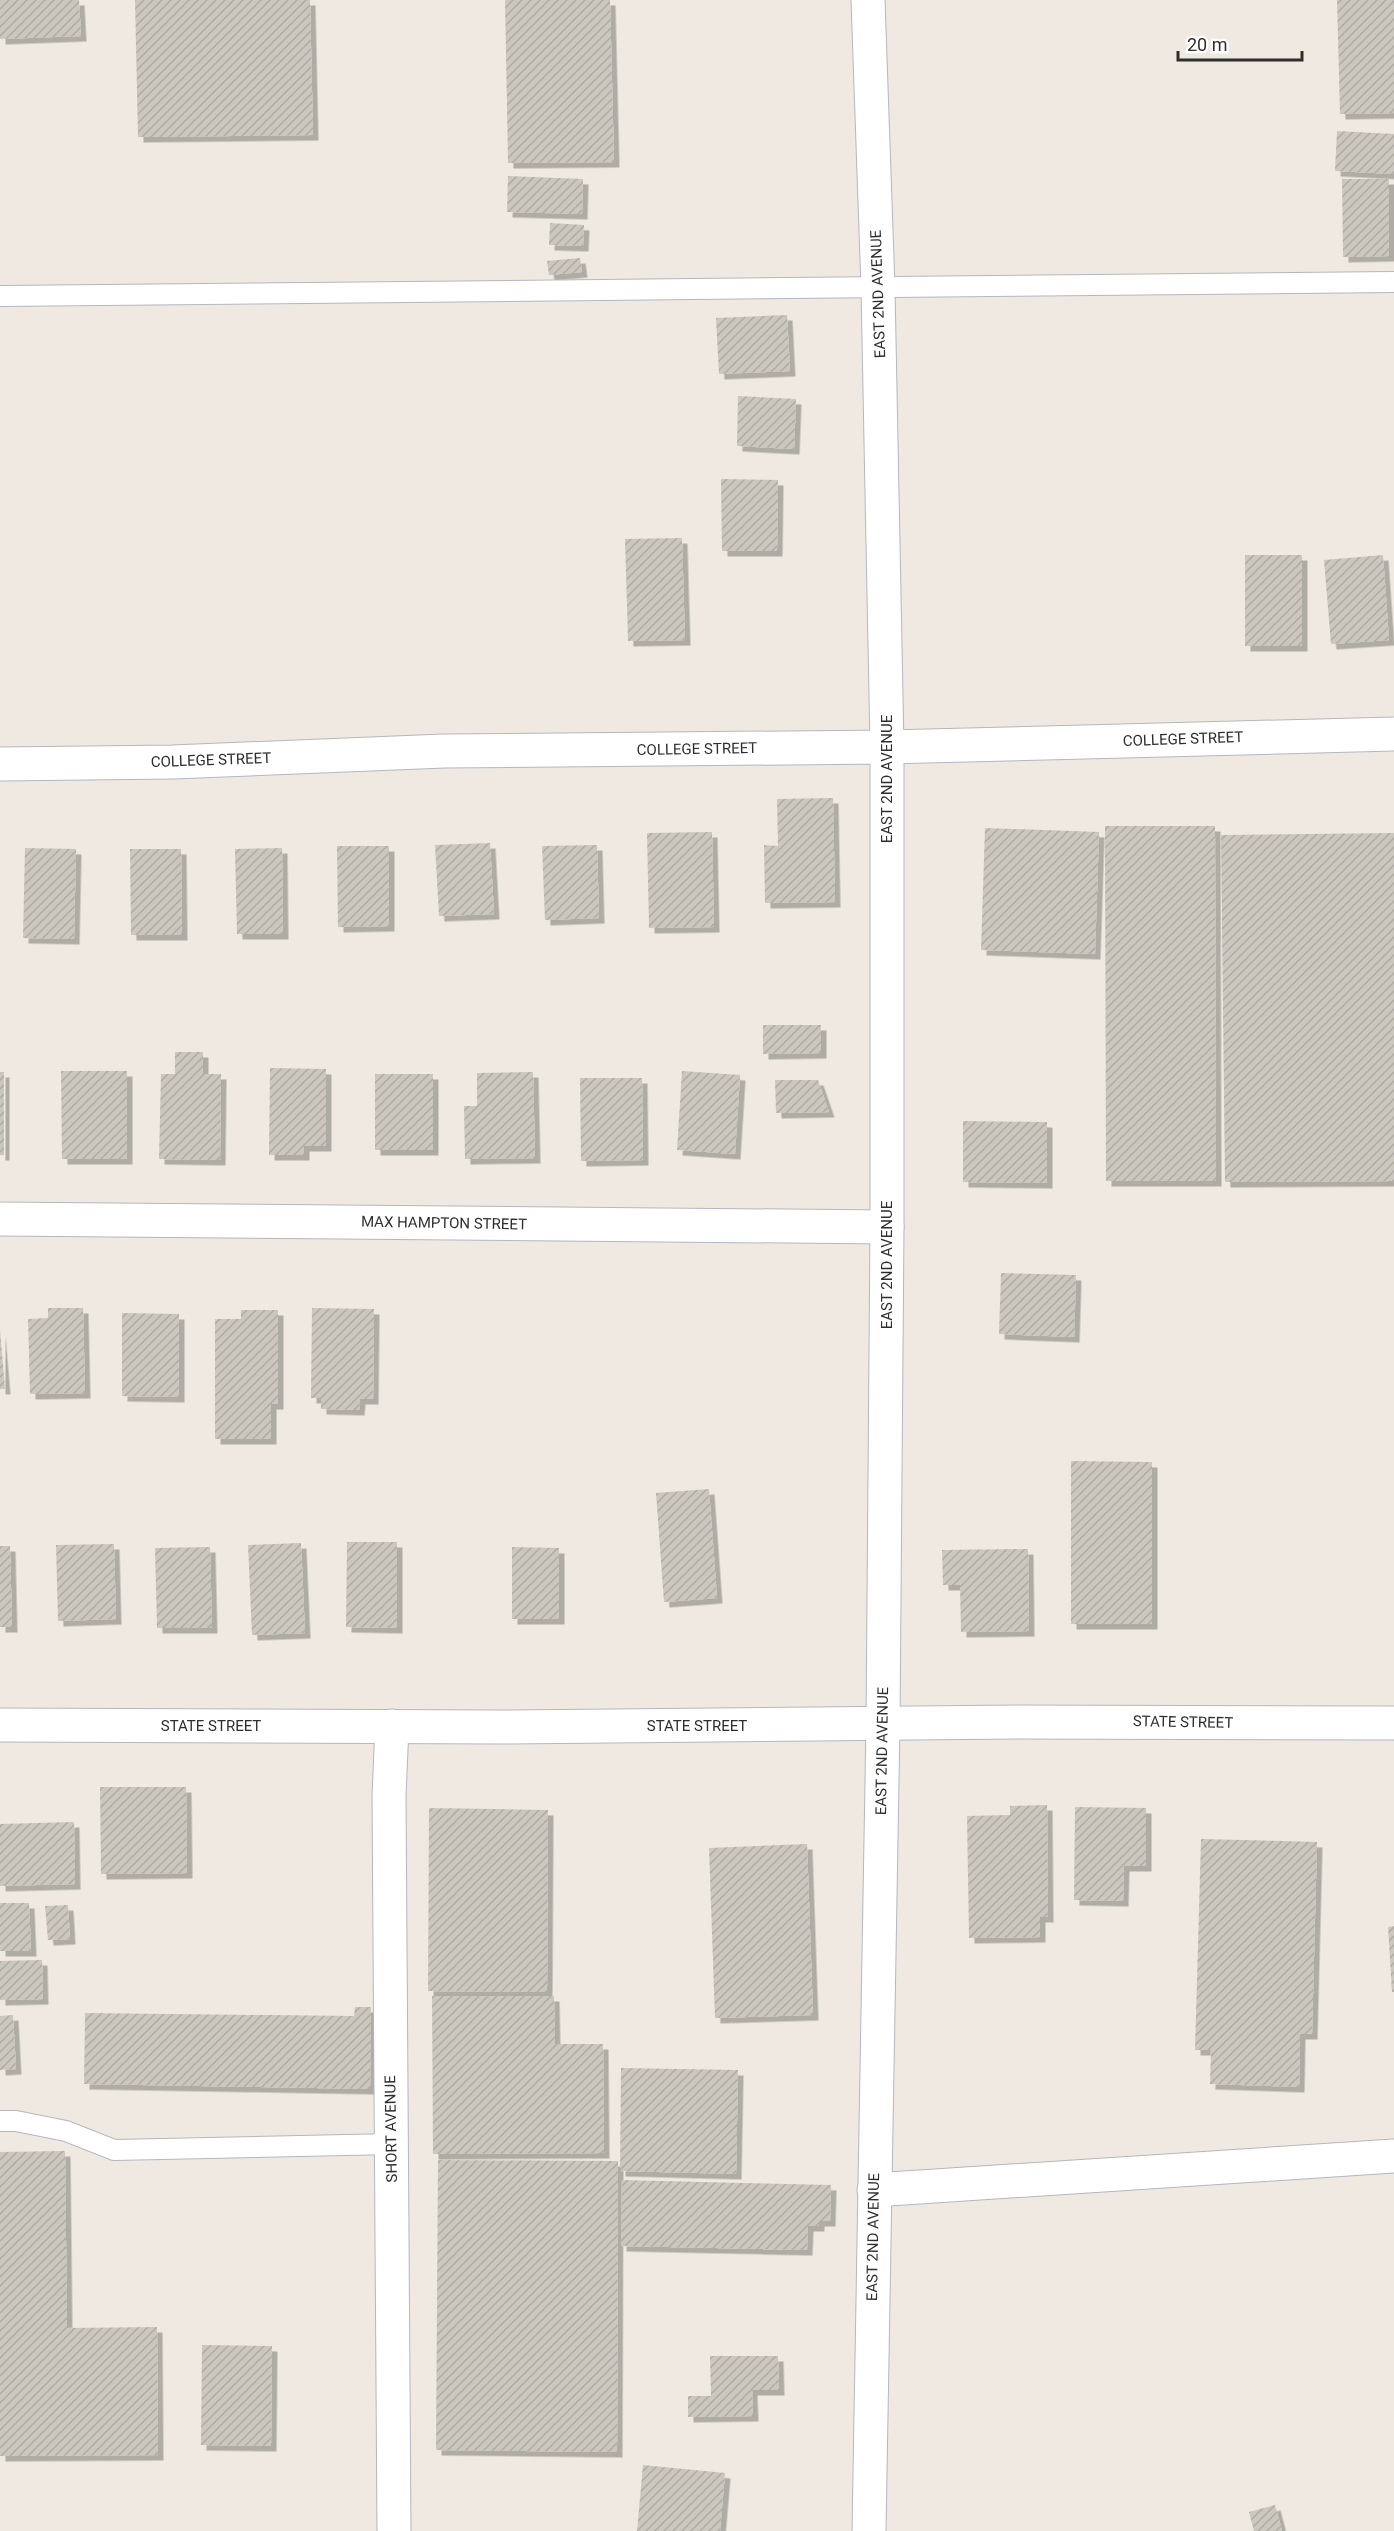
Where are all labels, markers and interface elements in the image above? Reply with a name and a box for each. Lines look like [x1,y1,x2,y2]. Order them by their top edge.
scale bar [1178,24,1302,62]
text: 20 m [1187,34,1227,55]
street label: EAST 2ND AVENUE [867,229,889,359]
street label: EAST 2ND AVENUE [878,714,896,843]
street label: COLLEGE STREET [1122,728,1244,750]
street label: COLLEGE STREET [637,739,757,759]
street label: COLLEGE STREET [150,749,272,771]
street label: EAST 2ND AVENUE [878,1200,896,1329]
street label: MAX HAMPTON STREET [361,1213,527,1233]
street label: EAST 2ND AVENUE [872,1686,892,1815]
street label: STATE STREET [1133,1712,1233,1732]
street label: STATE STREET [161,1717,261,1735]
street label: STATE STREET [647,1717,747,1735]
street label: SHORT AVENUE [381,2075,401,2183]
street label: EAST 2ND AVENUE [863,2172,883,2301]

